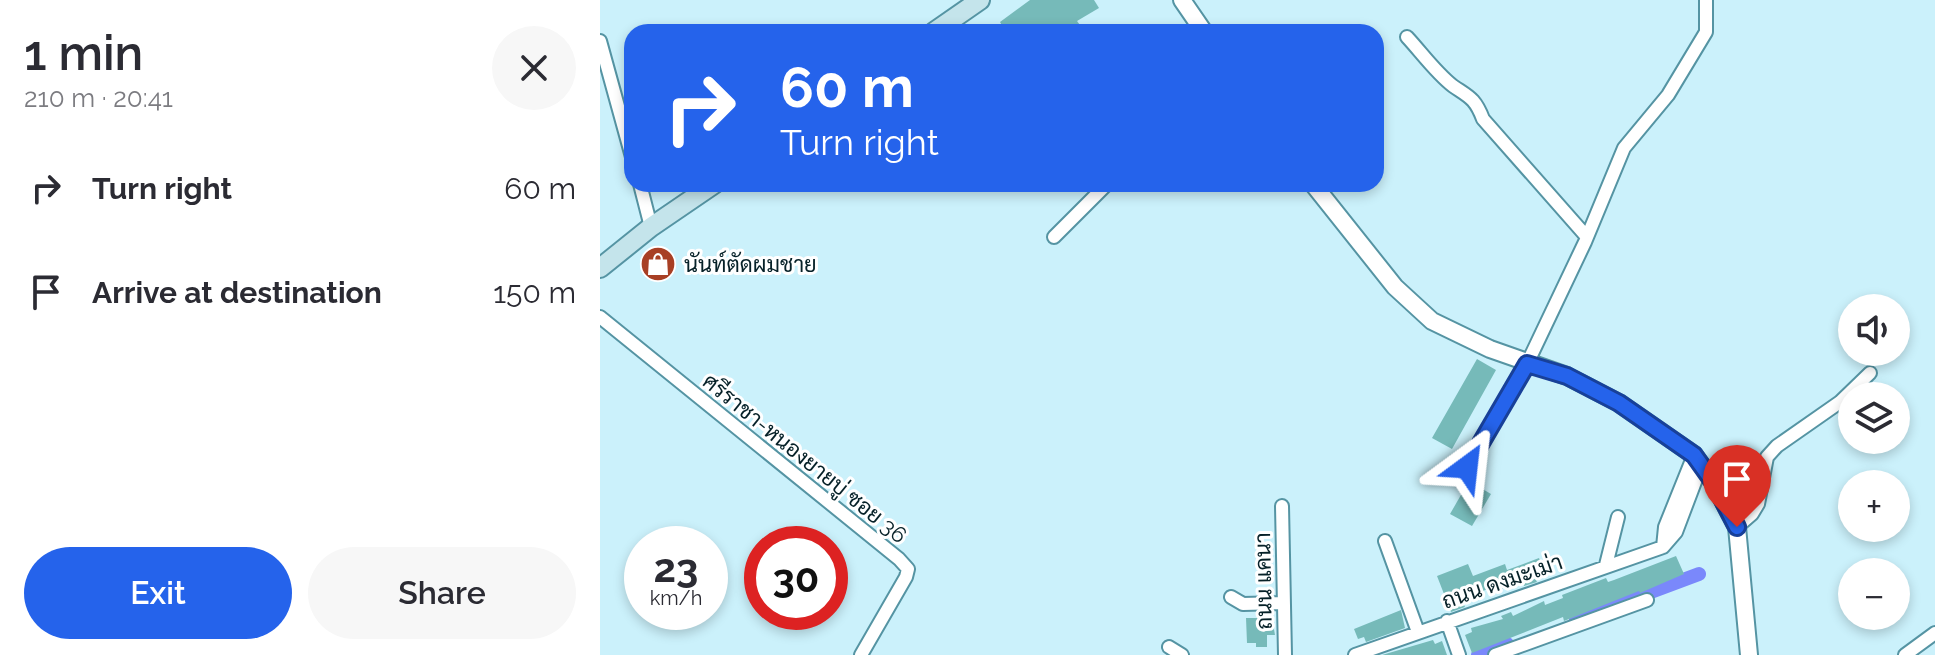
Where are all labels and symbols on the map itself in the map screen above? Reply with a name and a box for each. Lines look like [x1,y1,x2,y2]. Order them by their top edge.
shop icon: นันท์ตัดผมชาย [639,245,677,283]
place label: นันท์ตัดผมชาย [684,250,817,277]
street label: ศรีราชา-หนองยายบู่ ซอย 36 [696,368,912,551]
position arrow [1425,425,1509,509]
pin [1703,445,1771,527]
speed limit sign: 30 [744,526,848,630]
street label: ถนน แคนา [1249,532,1277,630]
street label: ถนน ดงมะเม่า [1438,548,1566,614]

